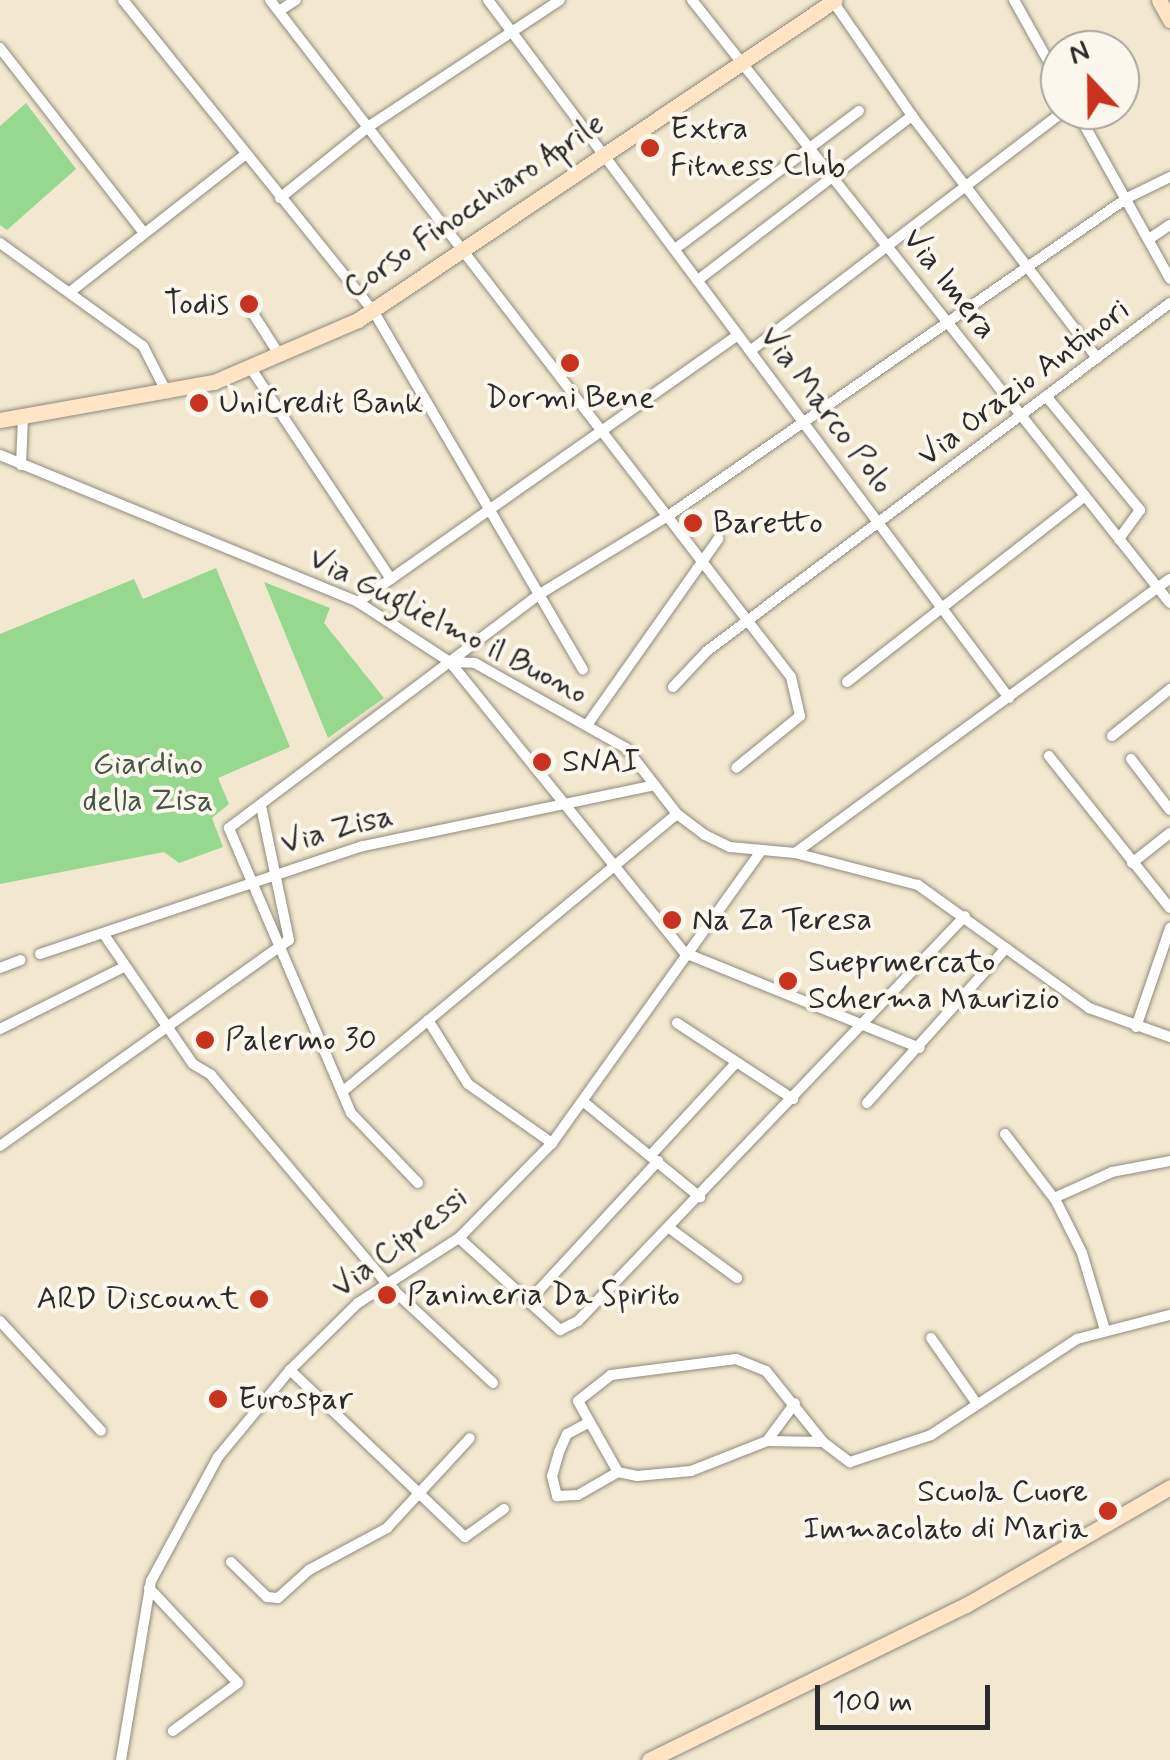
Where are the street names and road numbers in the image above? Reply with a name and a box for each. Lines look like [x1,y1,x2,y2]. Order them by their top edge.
street label: Corso Finocchiaro Aprile [337,105,611,307]
street label: Via Imera [891,217,1007,351]
street label: Via Orazio Antinori [910,290,1138,476]
street label: Via Marco Polo [752,321,900,499]
street label: Via Guglielmo il Buono [306,541,590,711]
street label: Via Zisa [277,797,397,863]
street label: Via Cipressi [324,1179,476,1307]

